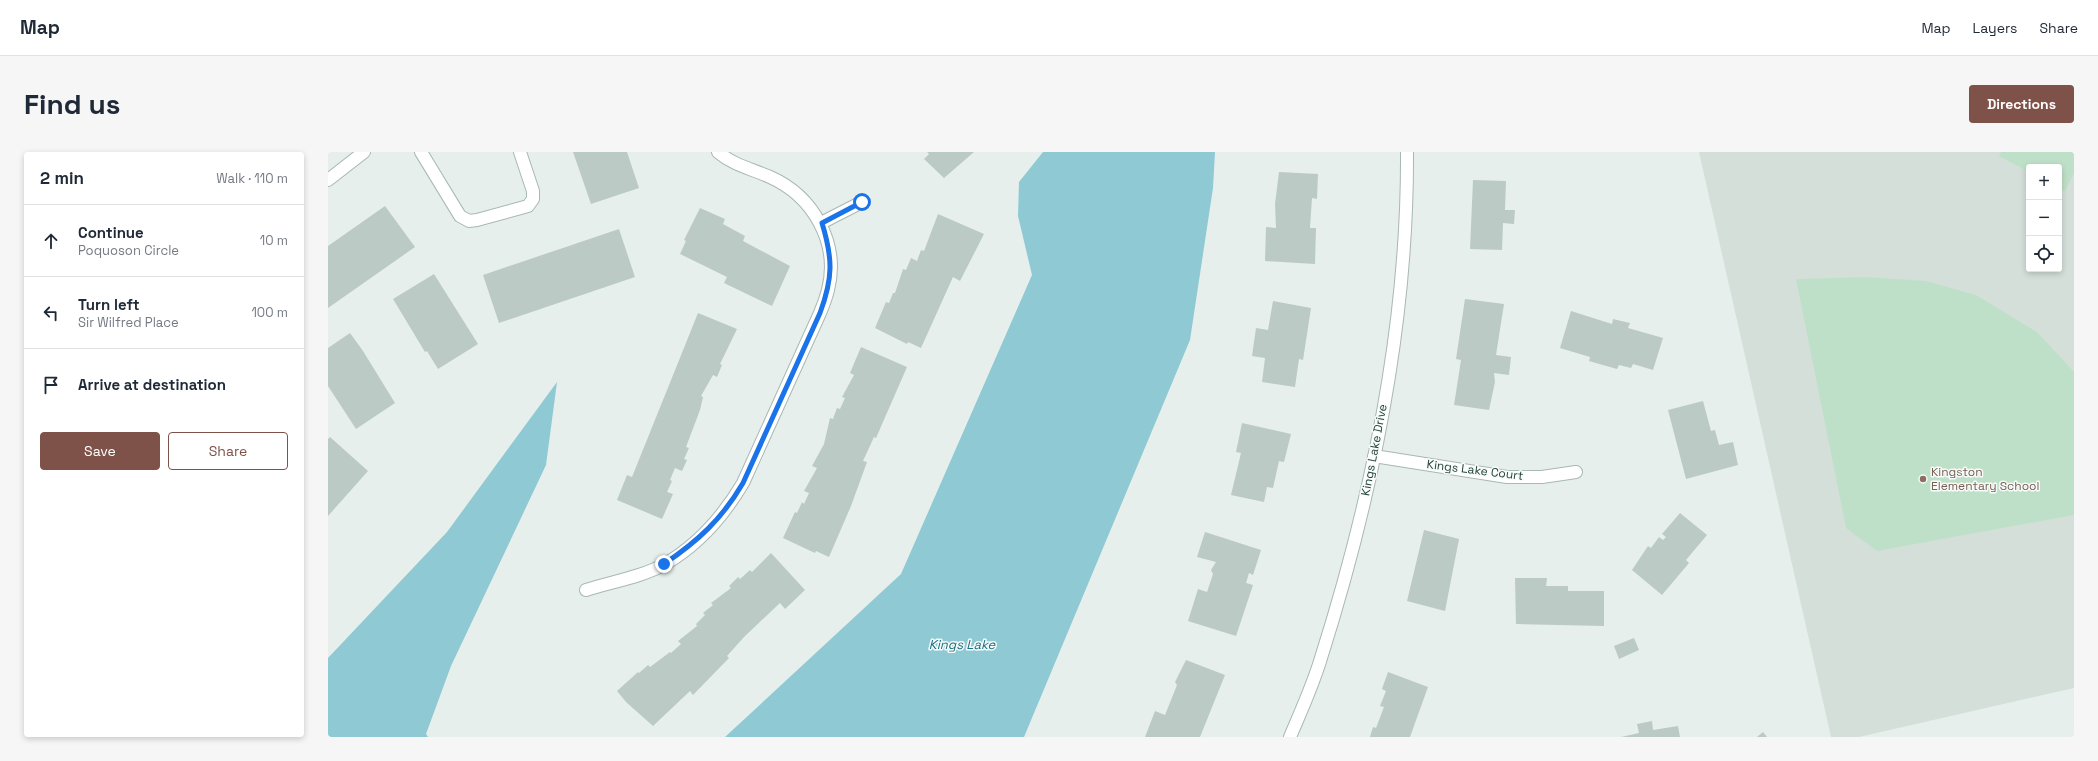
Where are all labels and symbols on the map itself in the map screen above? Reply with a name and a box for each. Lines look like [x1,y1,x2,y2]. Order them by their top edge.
route start [853,193,871,211]
street label: Kings Lake Drive [1357,403,1391,497]
street label: Kings Lake Court [1426,456,1524,484]
place label: Kingston Elementary School [1931,464,2039,494]
marker: Kingston Elementary School [1918,474,1928,484]
route end [655,555,673,573]
water label: Kings Lake [929,636,997,653]

